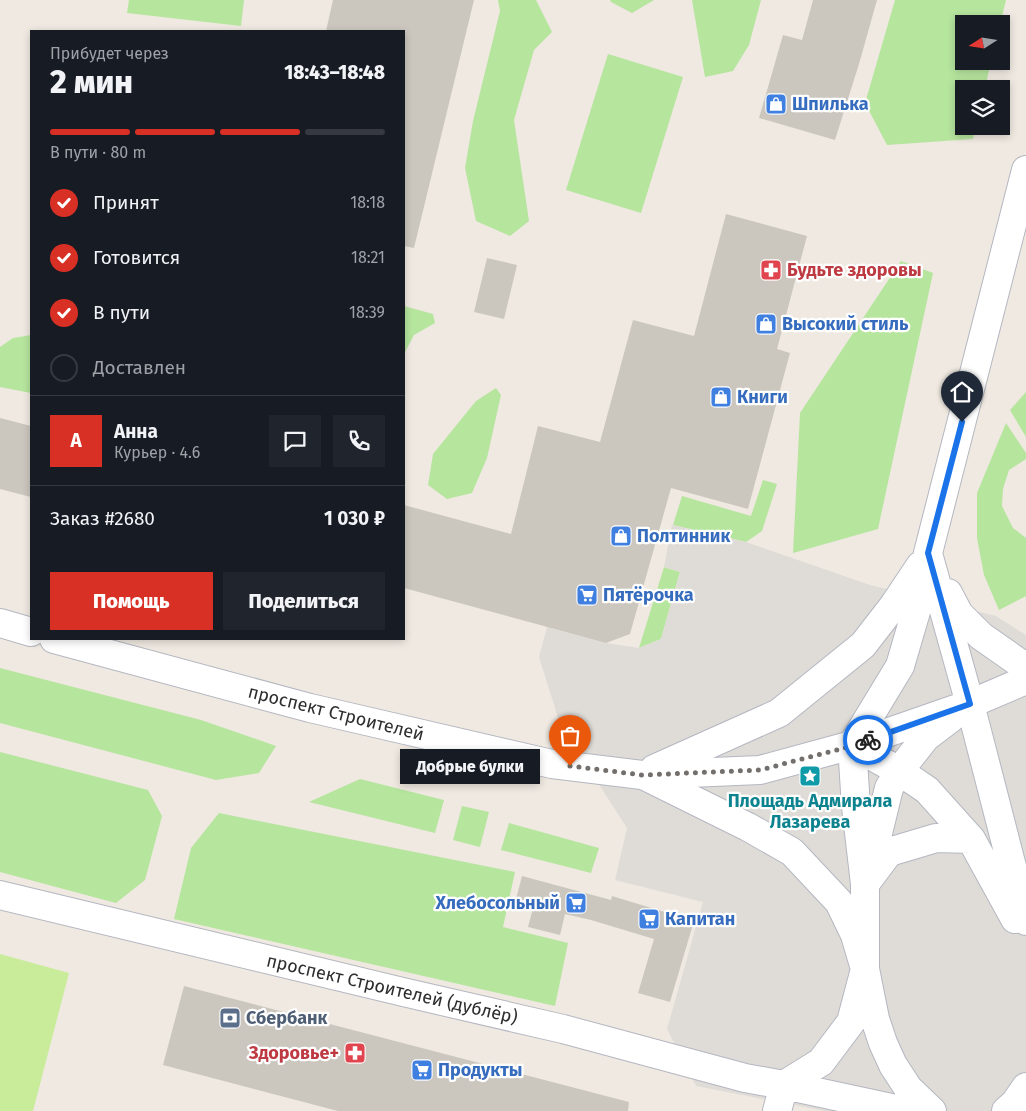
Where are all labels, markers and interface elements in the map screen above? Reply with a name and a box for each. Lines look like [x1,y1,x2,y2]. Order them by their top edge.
north arrow [955,15,1010,70]
map controls [955,15,1010,135]
text: Прибудет через [50,44,169,63]
text: 18:43–18:48 [284,61,385,84]
text: 2 мин [50,63,133,101]
button: layers [955,80,1010,135]
shop icon: Шпилька [764,92,788,116]
place label: Шпилька [792,93,869,115]
text: В пути · 80 m [50,143,146,162]
icon: check [50,189,78,217]
text: Принят [93,191,159,214]
text: 18:18 [350,193,385,212]
icon: check [50,244,78,272]
text: Готовится [93,246,180,269]
text: 18:21 [351,248,385,267]
pharmacy icon: Будьте здоровы [759,258,783,282]
place label: Будьте здоровы [787,259,922,281]
icon: check [50,299,78,327]
text: В пути [93,301,150,324]
text: 18:39 [349,303,385,322]
shop icon: Высокий стиль [754,312,778,336]
place label: Высокий стиль [782,313,909,335]
text: Доставлен [93,356,186,379]
pin [941,371,983,422]
icon: home [948,378,976,406]
shop icon: Книги [709,385,733,409]
place label: Книги [737,386,788,408]
button: chat [269,415,321,467]
button: phone [333,415,385,467]
text: Анна [114,420,158,443]
text: А [70,429,82,452]
text: Курьер · 4.6 [114,443,200,462]
text: Заказ #2680 [50,507,155,530]
text: 1 030 ₽ [324,507,385,530]
shop icon: Полтинник [609,524,633,548]
place label: Полтинник [637,525,730,547]
button: Помощь [50,572,213,630]
button: Поделиться [223,572,385,630]
supermarket icon: Пятёрочка [575,583,599,607]
place label: Пятёрочка [603,584,694,606]
street label: проспект Строителей [246,680,426,746]
pin [549,715,591,766]
courier [843,715,893,765]
icon: bag [556,722,584,750]
icon: bike [854,726,882,754]
callout: Добрые булки [400,748,540,784]
text: Добрые булки [416,757,524,776]
place icon: Площадь Адмирала Лазарева [798,764,822,788]
place label: Площадь Адмирала Лазарева [728,790,892,833]
supermarket icon: Хлебосольный [564,891,588,915]
place label: Хлебосольный [434,892,560,914]
supermarket icon: Капитан [637,907,661,931]
place label: Капитан [665,908,735,930]
street label: проспект Строителей (дублёр) [264,949,520,1029]
bank icon: Сбербанк [218,1006,242,1030]
place label: Сбербанк [246,1007,328,1029]
pharmacy icon: Здоровье+ [343,1041,367,1065]
place label: Здоровье+ [248,1042,339,1064]
supermarket icon: Продукты [410,1058,434,1082]
place label: Продукты [438,1059,522,1081]

